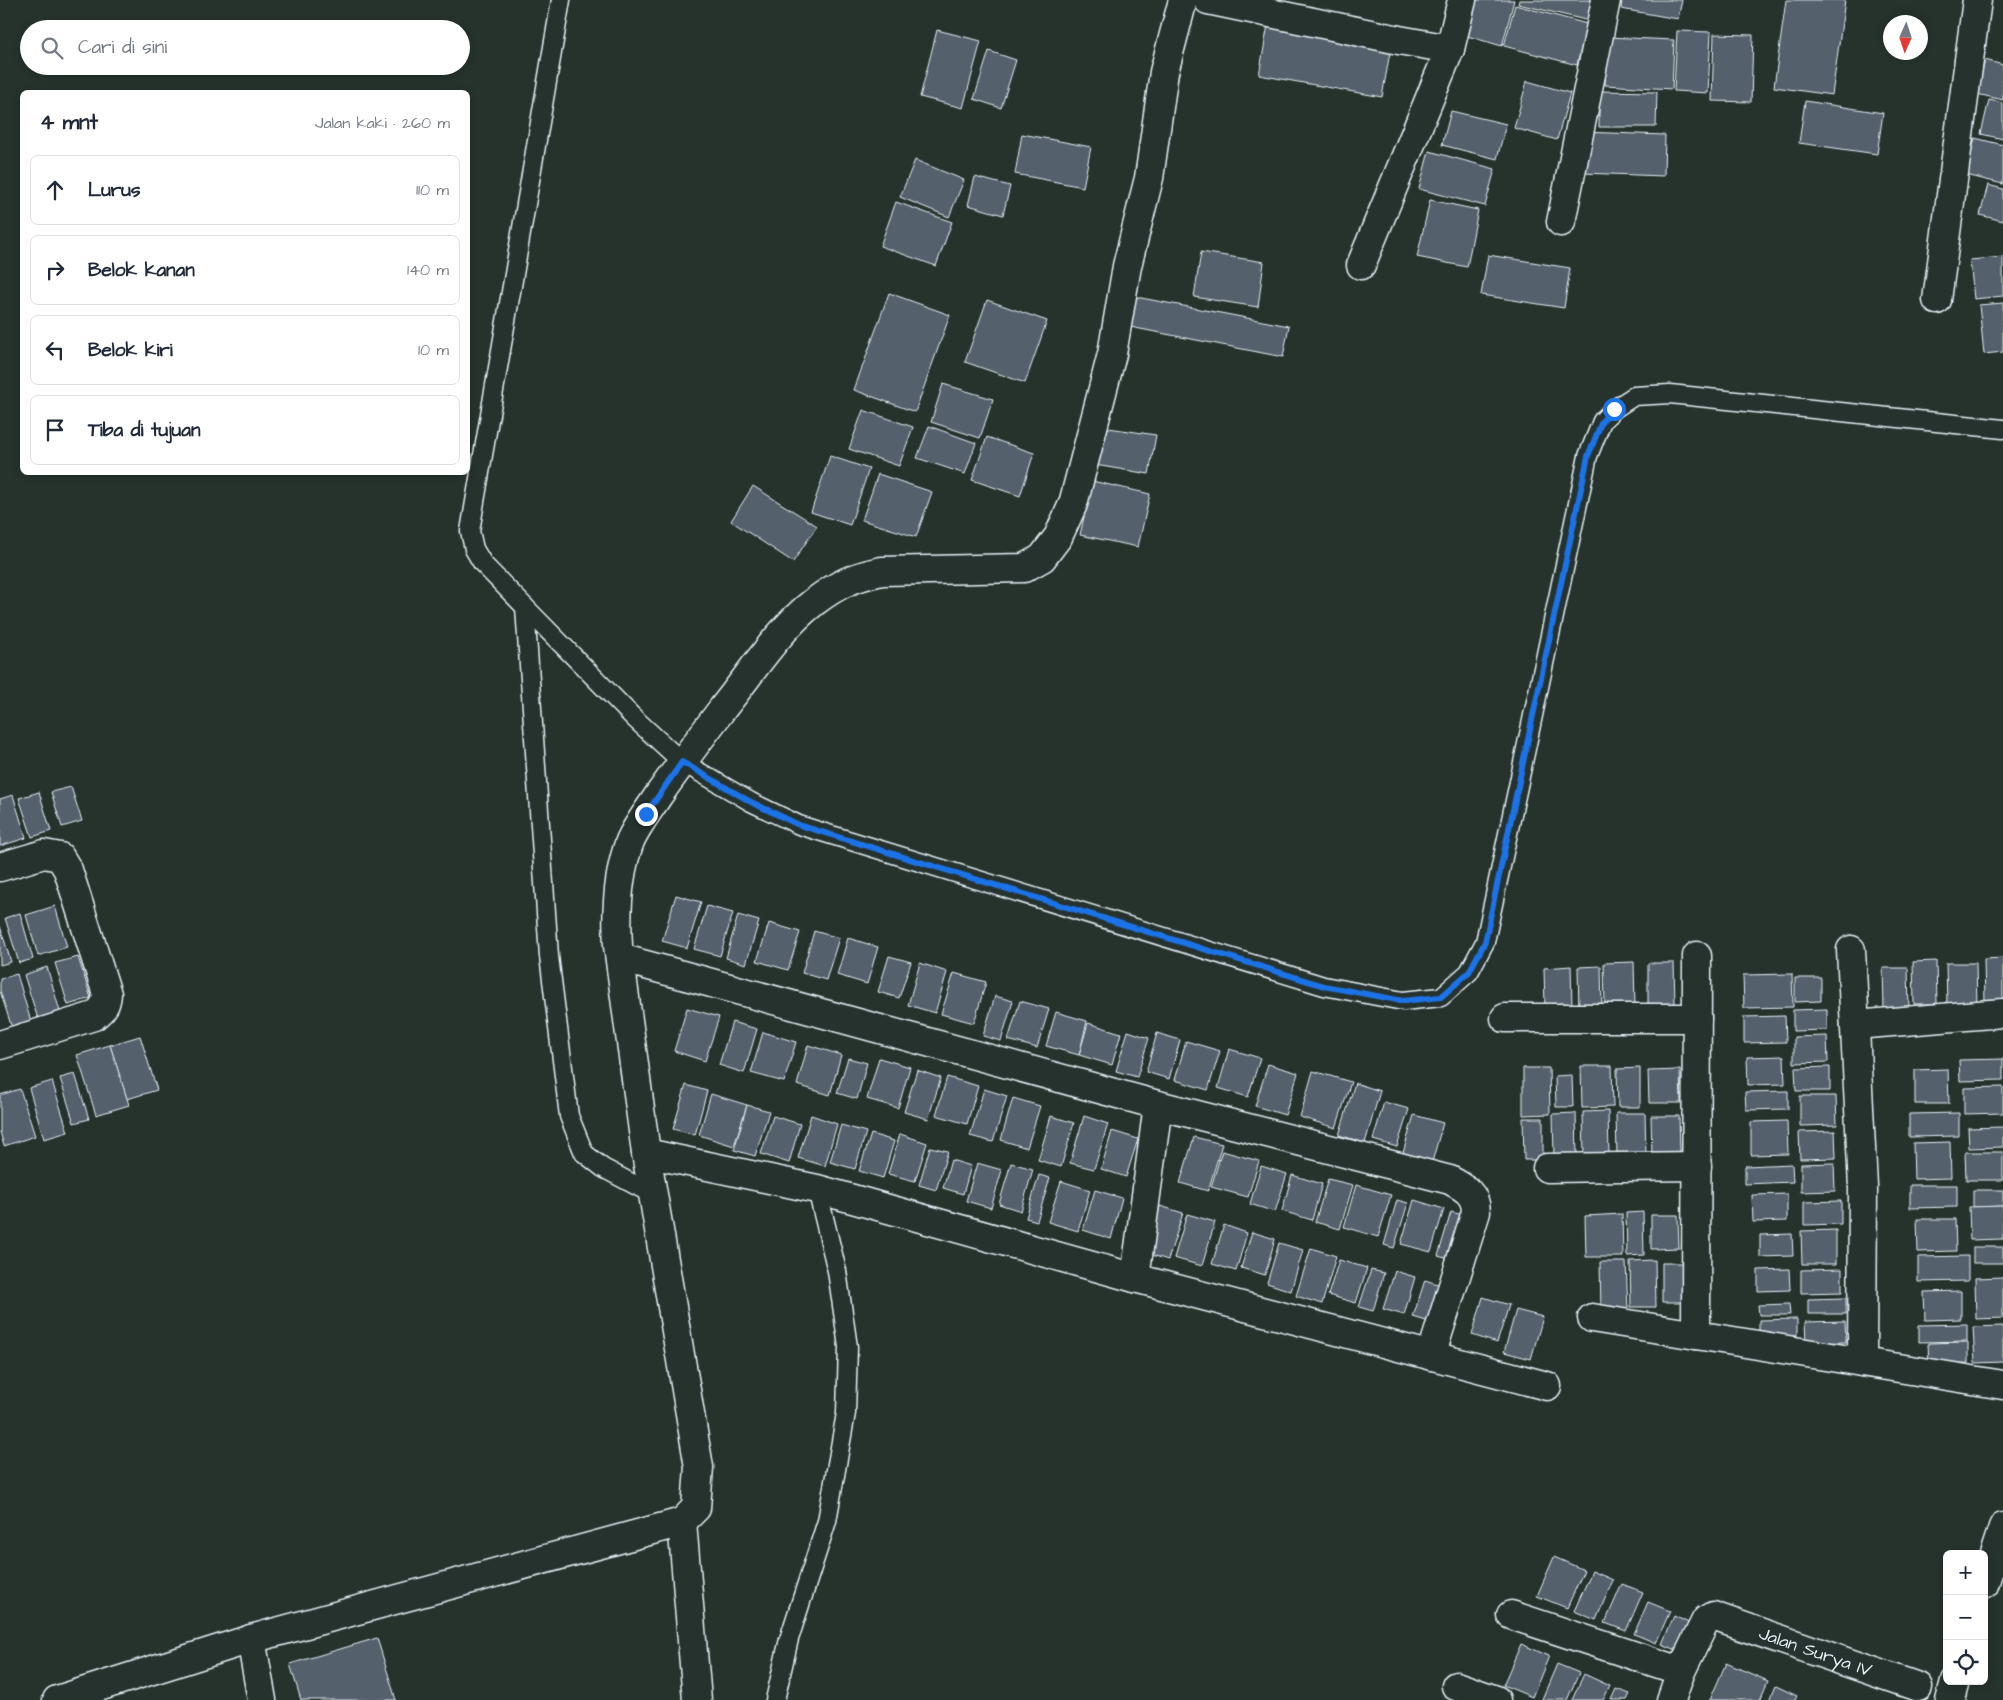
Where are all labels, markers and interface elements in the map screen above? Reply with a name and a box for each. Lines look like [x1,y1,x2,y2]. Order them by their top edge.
north arrow [1883,15,1928,60]
search box [20,20,470,75]
icon: search [38,34,66,62]
text: Cari di sini [78,34,167,61]
text: 4 mnt [40,108,98,137]
text: Jalan kaki · 260 m [315,112,450,134]
icon: ahead [41,176,69,204]
text: Lurus [88,177,140,204]
text: 110 m [416,179,449,201]
icon: right [41,256,69,284]
text: Belok kanan [88,257,195,284]
text: 140 m [407,259,449,281]
icon: left [41,336,69,364]
text: Belok kiri [88,337,173,364]
text: 10 m [418,339,449,361]
route start [1603,398,1626,421]
icon: arrive [41,416,69,444]
text: Tiba di tujuan [88,417,200,444]
route end [635,803,658,826]
map controls [1943,1550,1988,1685]
button: + [1943,1550,1988,1595]
button: − [1943,1595,1988,1640]
street label: Jalan Surya IV [1756,1620,1875,1683]
button: locate [1943,1640,1988,1685]

